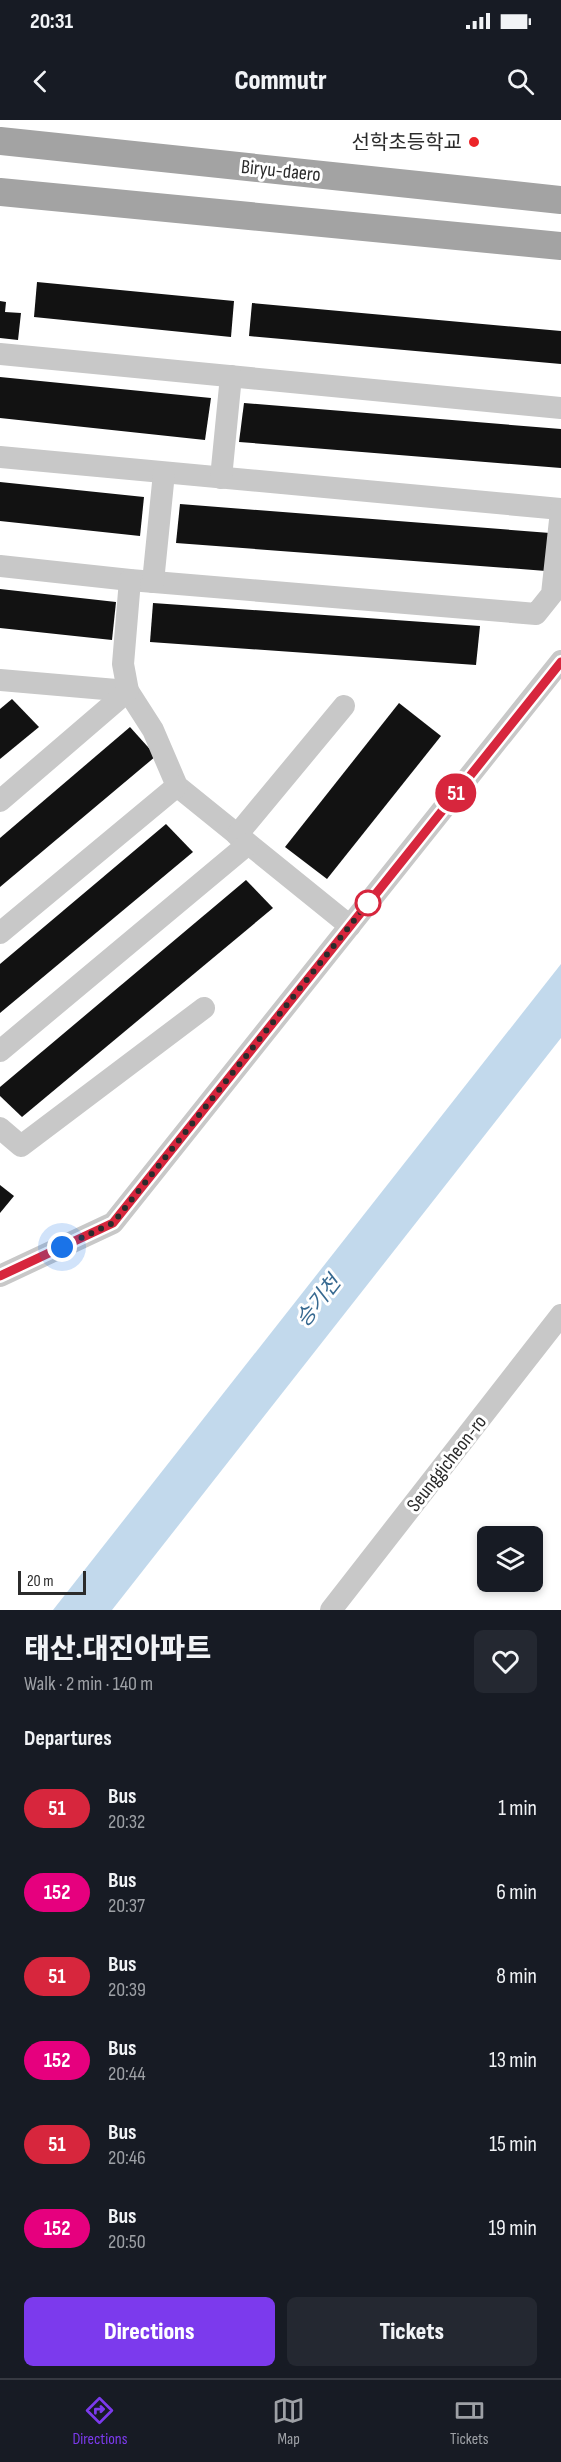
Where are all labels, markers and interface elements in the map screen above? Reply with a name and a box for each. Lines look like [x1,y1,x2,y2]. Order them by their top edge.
text: 20:31 [30,8,73,35]
icon: back [24,65,57,98]
text: Commutr [234,65,327,97]
icon: search [504,65,537,98]
place label: 선학초등학교 [352,131,462,155]
marker: 선학초등학교 [467,135,481,149]
street label: Biryu-daero [240,155,322,187]
line badge: 51 [429,774,483,812]
text: 51 [447,781,465,806]
unlabelled marker [355,890,381,916]
your location [47,1232,77,1262]
water label: 승기천 [291,1269,348,1332]
street label: Seunggicheon-ro [402,1411,492,1517]
map controls [477,1526,543,1592]
button: layers [477,1526,543,1592]
scale bar [18,1568,86,1596]
text: 20 m [27,1572,54,1591]
button: heart [474,1630,537,1693]
text: 태산.대진아파트 [24,1633,211,1666]
text: Walk · 2 min · 140 m [24,1672,153,1696]
text: Departures [24,1725,112,1752]
text: Bus [108,1783,137,1810]
text: 1 min [498,1795,537,1822]
text: 51 [48,1796,66,1821]
text: 20:32 [108,1810,145,1834]
text: Bus [108,1867,137,1894]
text: 6 min [496,1879,537,1906]
text: 152 [44,1880,70,1905]
text: 20:37 [108,1894,145,1918]
text: Bus [108,1951,137,1978]
text: 8 min [496,1963,537,1990]
text: 51 [48,1964,66,1989]
text: 20:39 [108,1978,146,2002]
text: Bus [108,2035,137,2062]
text: 13 min [489,2047,537,2074]
text: 152 [44,2048,70,2073]
text: 20:44 [108,2062,146,2086]
text: Bus [108,2119,137,2146]
text: 15 min [489,2131,537,2158]
text: 51 [48,2132,66,2157]
text: 20:46 [108,2146,146,2170]
text: Bus [108,2203,137,2230]
text: 19 min [488,2215,537,2242]
text: 152 [44,2216,70,2241]
text: 20:50 [108,2230,146,2254]
button: Directions [24,2297,275,2366]
button: Tickets [287,2297,537,2366]
tab: Directions [72,2394,127,2449]
tab: Map [272,2394,305,2449]
tab: Tickets [450,2394,489,2449]

